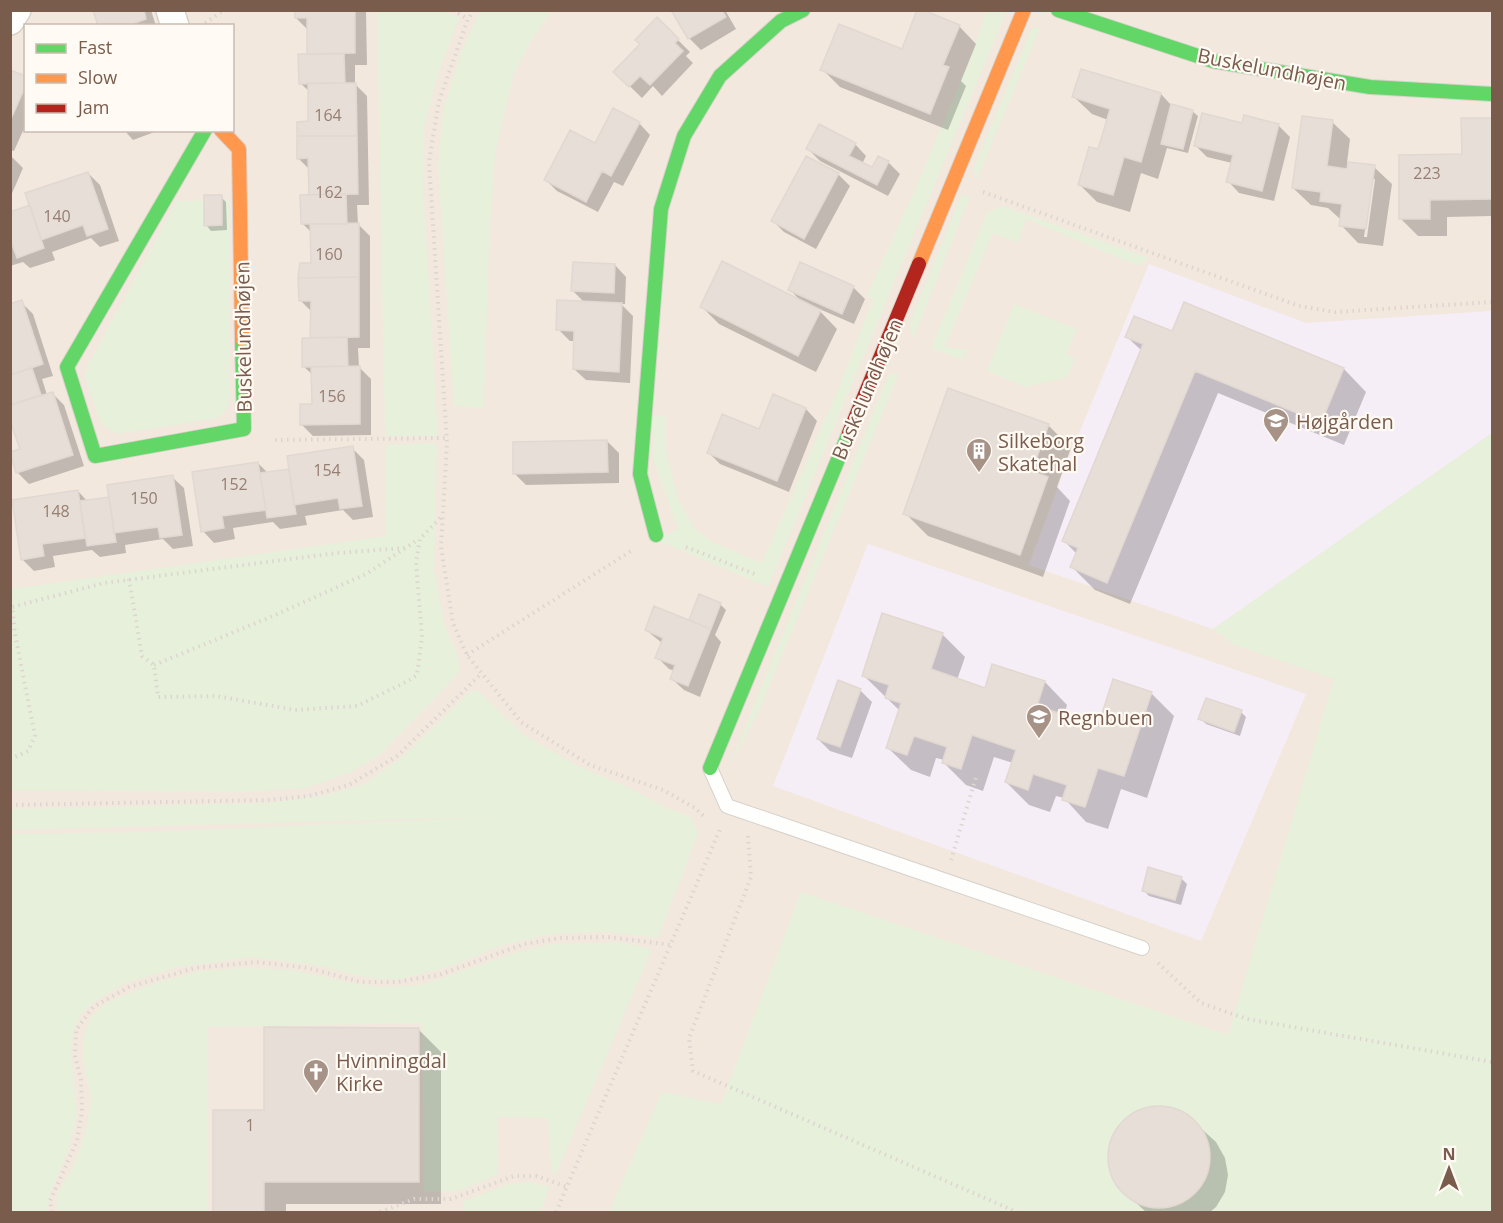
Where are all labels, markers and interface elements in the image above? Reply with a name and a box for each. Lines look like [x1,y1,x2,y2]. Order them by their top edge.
legend [24,24,234,132]
text: Fast [78,35,112,59]
street label: Buskelundhøjen [1195,41,1349,97]
text: Slow [78,65,117,89]
text: Jam [76,95,110,119]
house number: 164 [314,104,342,126]
house number: 223 [1413,162,1441,184]
house number: 162 [315,181,343,203]
house number: 140 [43,205,71,227]
house number: 160 [315,243,343,265]
street label: Buskelundhøjen [228,261,258,413]
street label: Buskelundhøjen [825,314,909,464]
house number: 156 [318,385,346,407]
school or university icon: Højgården [1261,406,1291,444]
place label: Højgården [1296,408,1394,435]
place label: Silkeborg Skatehal [998,427,1084,477]
building icon: Silkeborg Skatehal [964,436,994,474]
house number: 154 [313,459,341,481]
house number: 152 [220,473,248,495]
house number: 150 [130,487,158,509]
house number: 148 [42,500,70,522]
school or university icon: Regnbuen [1024,702,1054,740]
place label: Regnbuen [1058,704,1153,731]
place label: Hvinningdal Kirke [336,1047,447,1097]
church icon: Hvinningdal Kirke [301,1057,331,1095]
house number: 1 [245,1114,255,1136]
north arrow [1419,1139,1479,1199]
text: N [1442,1143,1456,1165]

